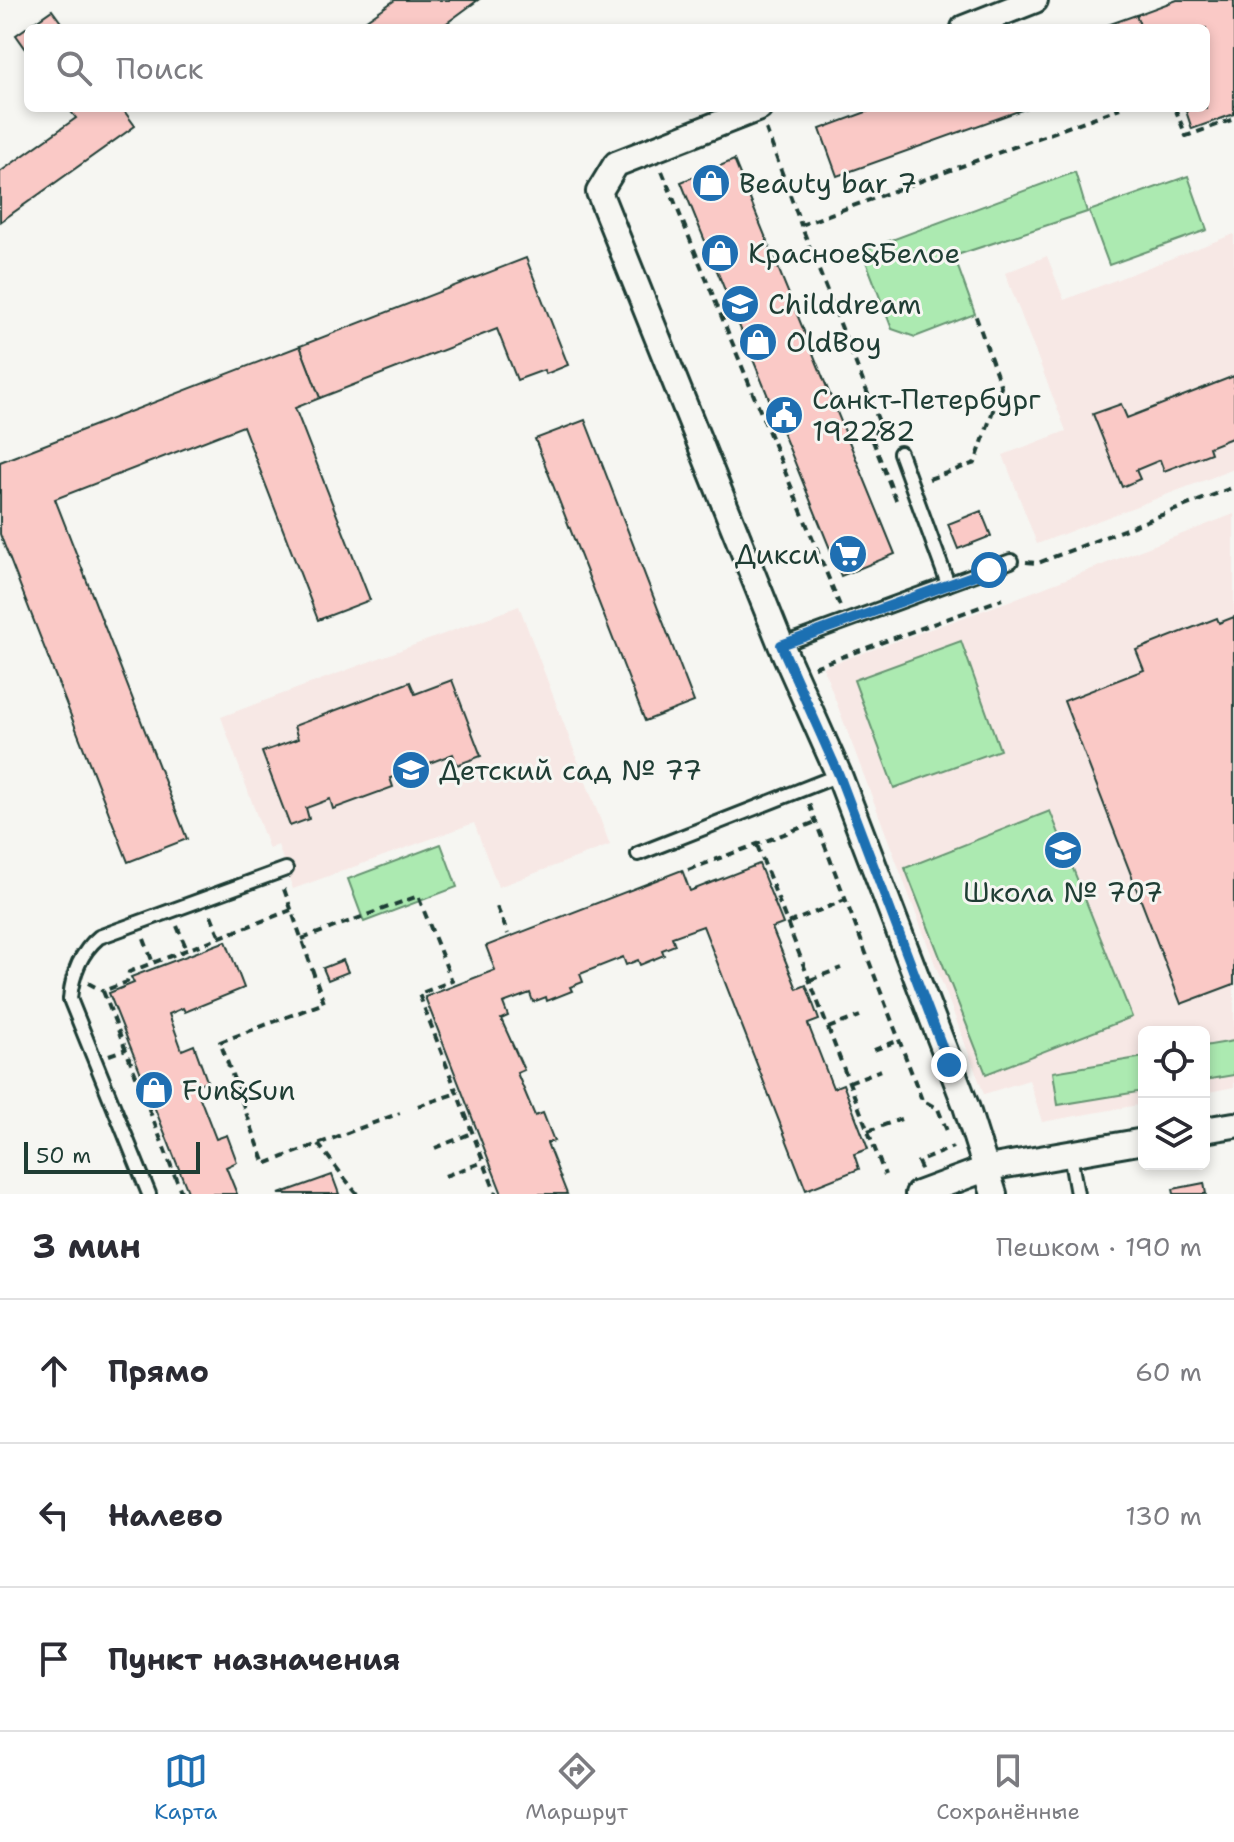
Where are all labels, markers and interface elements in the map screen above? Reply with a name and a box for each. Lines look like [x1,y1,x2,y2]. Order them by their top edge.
search box [24,24,1210,112]
icon: search [52,46,96,90]
text: Поиск [116,48,204,89]
shop icon: Beauty bar 7 [690,162,732,204]
place label: Beauty bar 7 [739,164,917,202]
shop icon: Красное&Белое [699,232,741,274]
place label: Красное&Белое [748,234,960,272]
school or university icon: Childdream [719,283,761,325]
place label: Childdream [768,285,921,323]
shop icon: OldBoy [737,321,779,363]
place label: OldBoy [786,323,882,361]
place label: Санкт-Петербург 192282 [812,380,1041,450]
public building icon: Санкт-Петербург 192282 [763,394,805,436]
supermarket icon: Дикси [827,533,869,575]
place label: Дикси [735,535,820,573]
route start [971,552,1007,588]
school or university icon: Детский сад № 77 [390,749,432,791]
place label: Детский сад № 77 [439,751,702,789]
school or university icon: Школа № 707 [1042,829,1084,871]
place label: Школа № 707 [963,873,1163,911]
map controls [1138,1026,1210,1170]
button: locate [1138,1026,1210,1098]
route end [931,1047,967,1083]
shop icon: Fun&Sun [133,1069,175,1111]
place label: Fun&Sun [182,1071,295,1109]
button: layers [1138,1098,1210,1170]
scale bar [24,1138,200,1174]
text: 50 m [36,1141,91,1170]
text: 3 мин [32,1223,141,1269]
text: Пешком · 190 m [996,1229,1202,1264]
icon: ahead [32,1349,76,1393]
text: Прямо [108,1351,209,1392]
text: 60 m [1135,1354,1202,1389]
icon: left [32,1493,76,1537]
text: Налево [108,1495,223,1536]
text: 130 m [1125,1498,1202,1533]
icon: arrive [32,1637,76,1681]
text: Пункт назначения [108,1639,400,1680]
tab: Карта [154,1749,217,1826]
tab: Маршрут [525,1749,628,1826]
tab: Сохранённые [936,1749,1080,1826]

